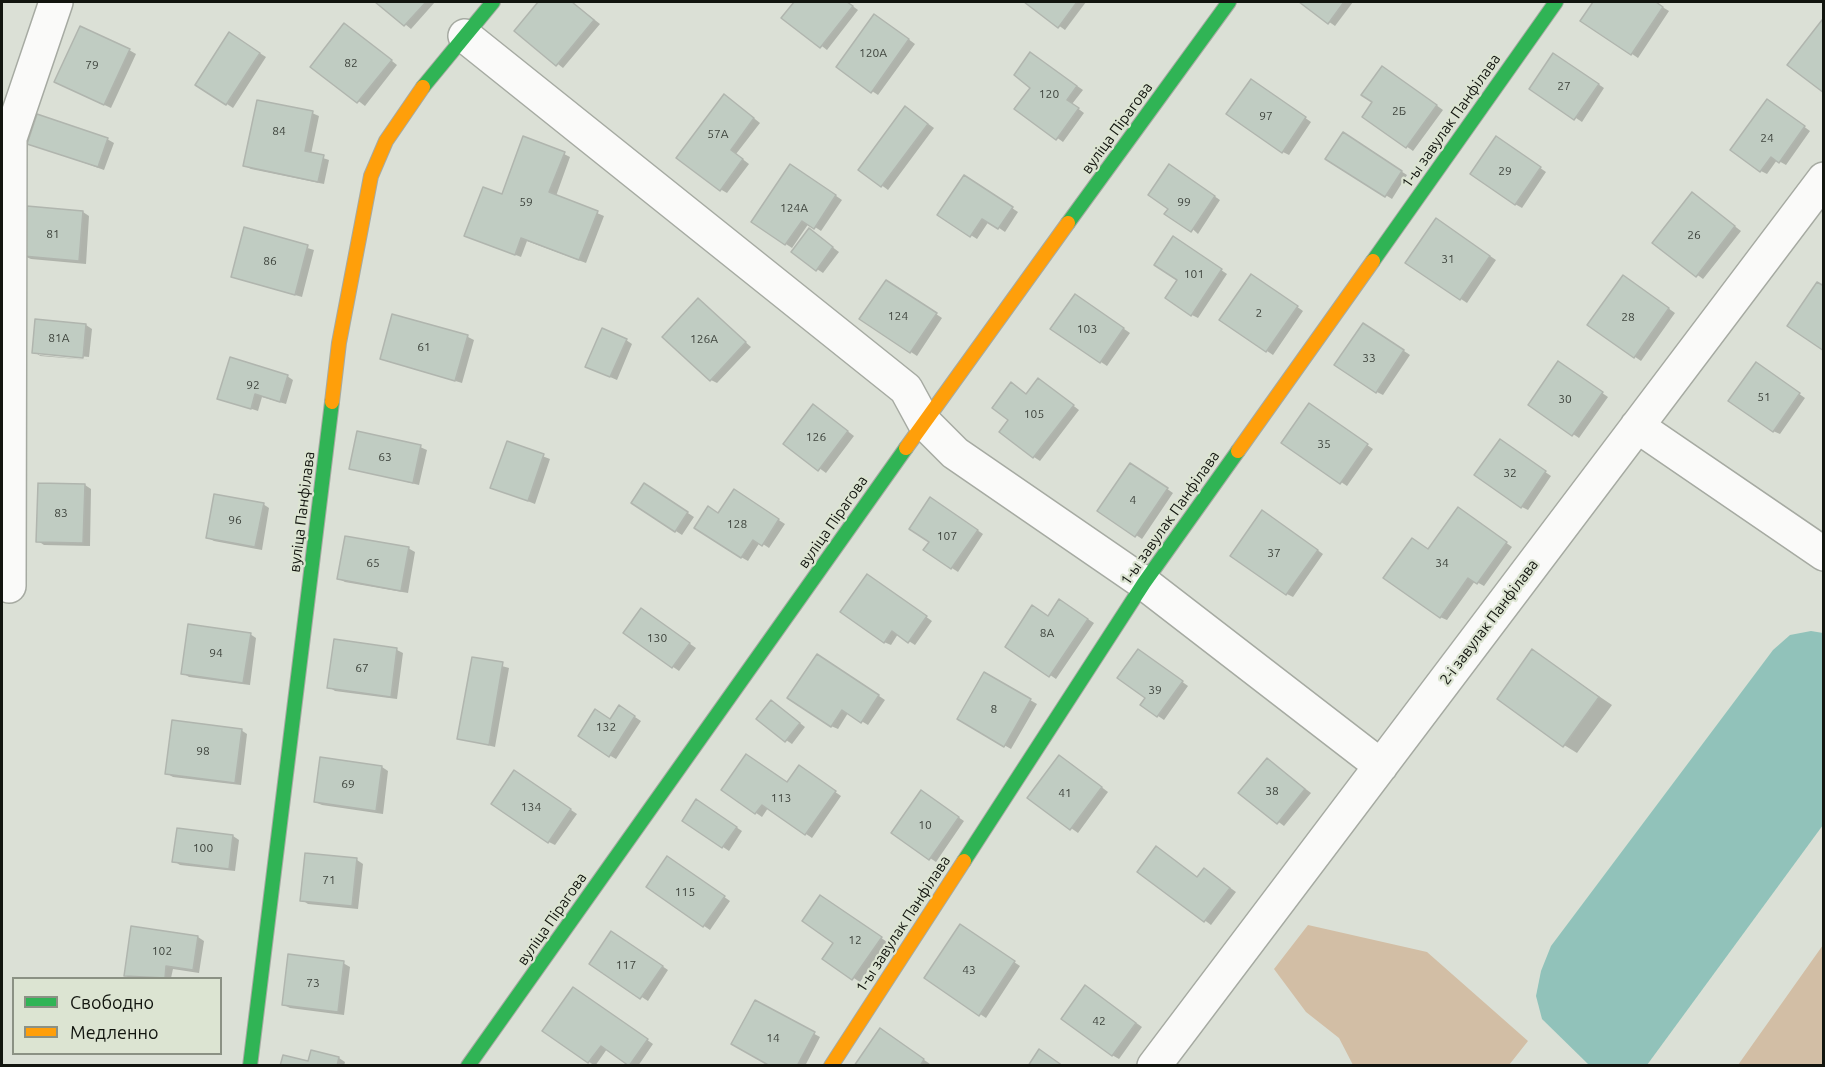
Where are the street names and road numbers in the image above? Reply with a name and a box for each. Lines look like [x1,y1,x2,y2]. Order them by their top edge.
street label: 1-ы завулак Панфілава [1398,51,1504,191]
street label: вуліца Пірагова [1078,79,1156,177]
street label: 1-ы завулак Панфілава [1117,448,1223,588]
street label: вуліца Панфілава [286,450,318,574]
street label: вуліца Пірагова [794,472,872,572]
street label: 2-і завулак Панфілава [1436,556,1542,688]
street label: 1-ы завулак Панфілава [852,852,954,996]
street label: вуліца Пірагова [513,869,591,969]

